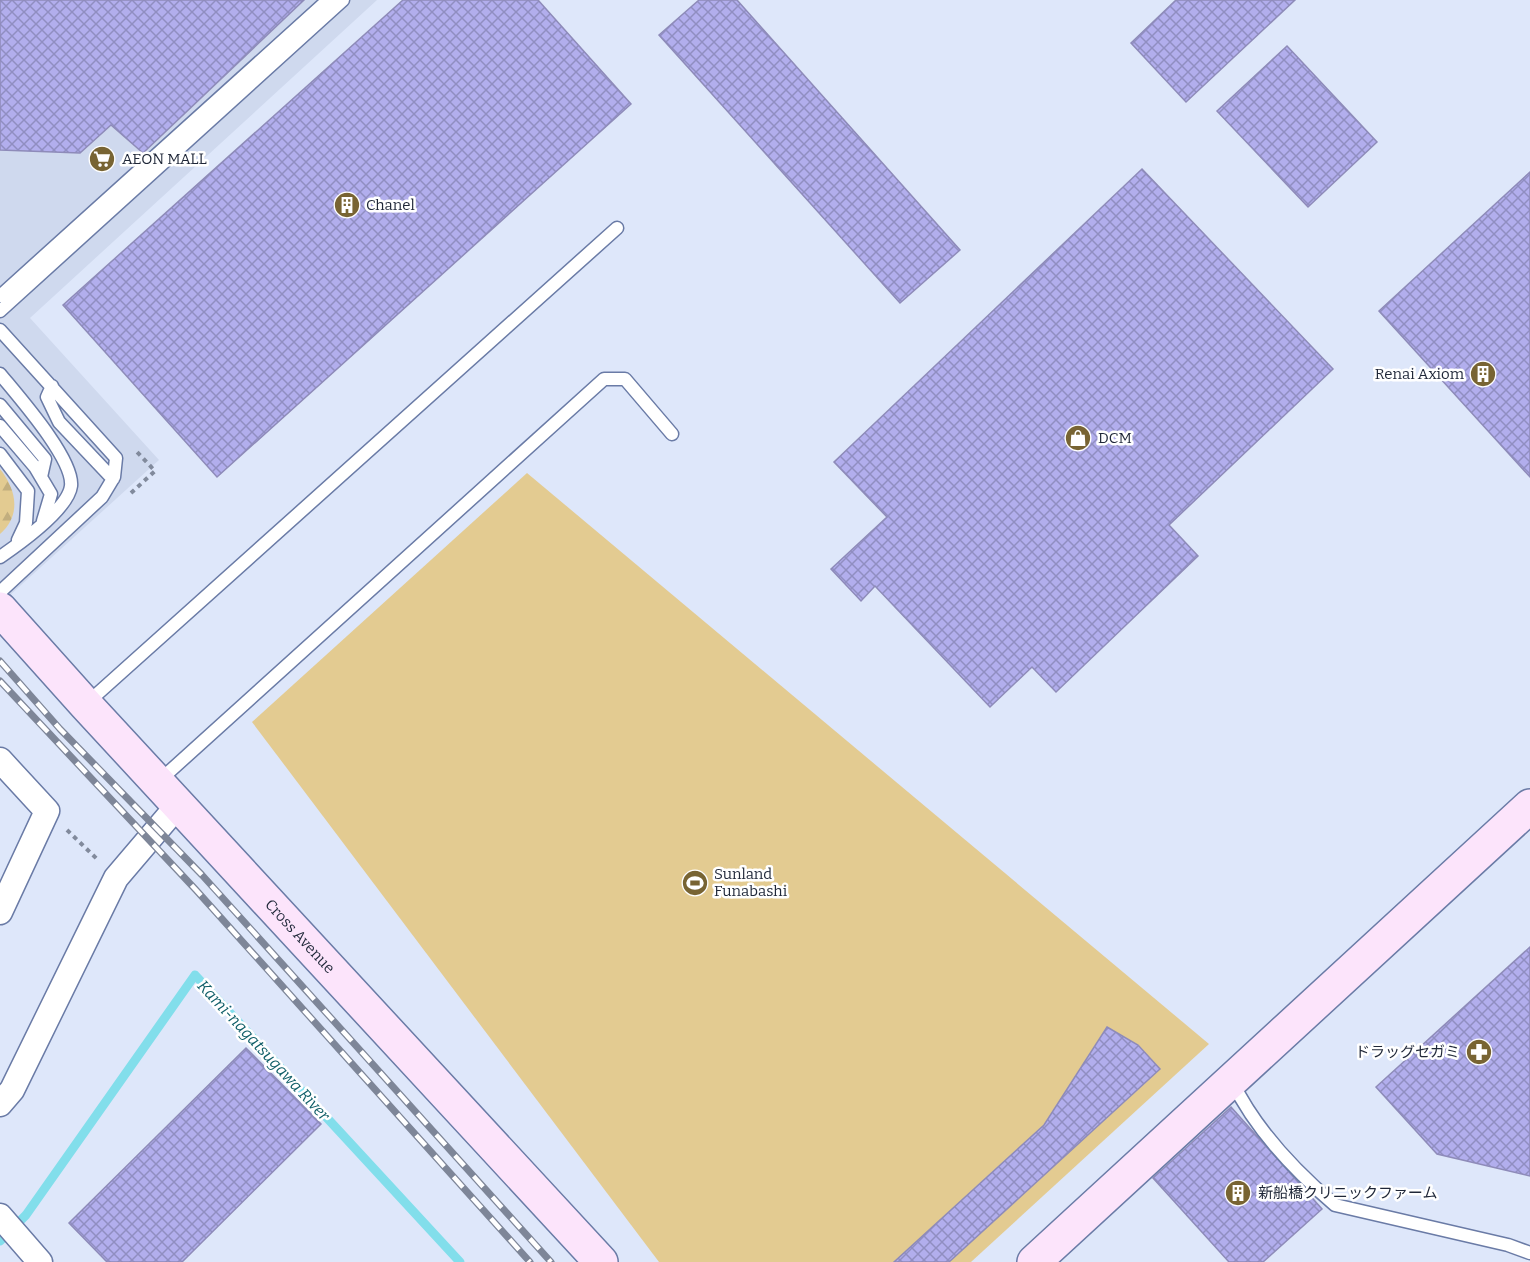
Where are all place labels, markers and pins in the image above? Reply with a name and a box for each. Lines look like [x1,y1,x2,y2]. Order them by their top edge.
supermarket icon: AEON MALL [87,144,117,174]
place label: AEON MALL [122,150,207,168]
building icon: Chanel [332,190,362,220]
place label: Chanel [366,196,415,214]
building icon: Renai Axiom [1468,359,1498,389]
place label: Renai Axiom [1375,365,1465,383]
shop icon: DCM [1063,423,1093,453]
place label: DCM [1098,429,1132,447]
place label: Sunland Funabashi [714,865,788,900]
sports icon: Sunland Funabashi [680,868,710,898]
pharmacy icon: ドラッグセガミ [1464,1037,1494,1067]
place label: ドラッグセガミ [1355,1043,1460,1061]
building icon: 新船橋クリニックファーム [1223,1178,1253,1208]
place label: 新船橋クリニックファーム [1258,1184,1438,1202]

